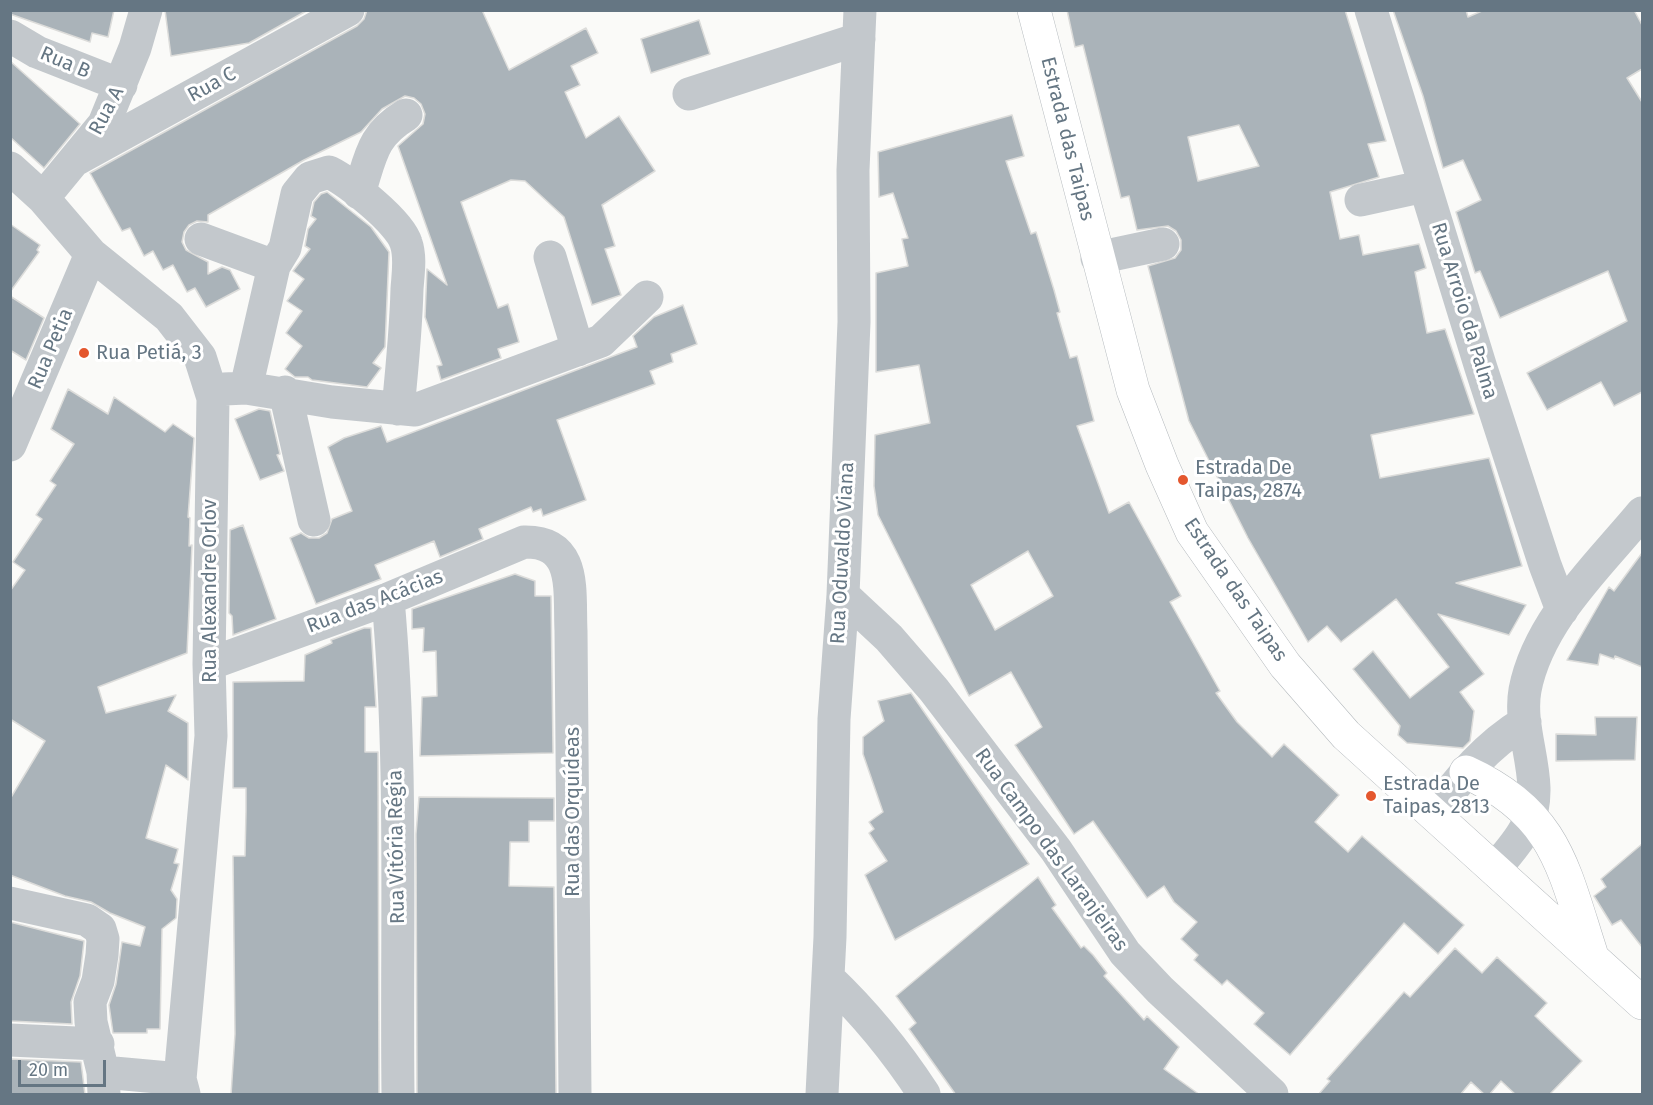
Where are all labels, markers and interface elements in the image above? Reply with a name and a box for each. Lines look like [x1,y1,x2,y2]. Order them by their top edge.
street label: Rua B [36,42,94,84]
street label: Estrada das Taipas [1035,55,1099,223]
street label: Rua C [184,62,240,108]
street label: Rua A [84,83,130,139]
street label: Rua Arroio da Palma [1426,220,1502,402]
street label: Rua Petia [23,305,79,393]
place label: Rua Petiá, 3 [96,341,202,365]
marker: Rua Petiá, 3 [77,346,91,360]
place label: Estrada De Taipas, 2874 [1195,456,1302,503]
street label: Rua Oduvaldo Viana [826,461,860,645]
marker: Estrada De Taipas, 2874 [1176,473,1190,487]
street label: Rua Alexandre Orlov [198,499,222,683]
street label: Estrada das Taipas [1178,514,1292,666]
street label: Rua das Acácias [303,565,447,639]
street label: Rua das Orquídeas [561,727,585,897]
street label: Rua Campo das Laranjeiras [969,744,1133,956]
street label: Rua Vitória Régia [384,770,410,924]
place label: Estrada De Taipas, 2813 [1383,772,1490,819]
marker: Estrada De Taipas, 2813 [1364,789,1378,803]
scale bar [21,1048,110,1086]
text: 20 m [29,1059,68,1081]

